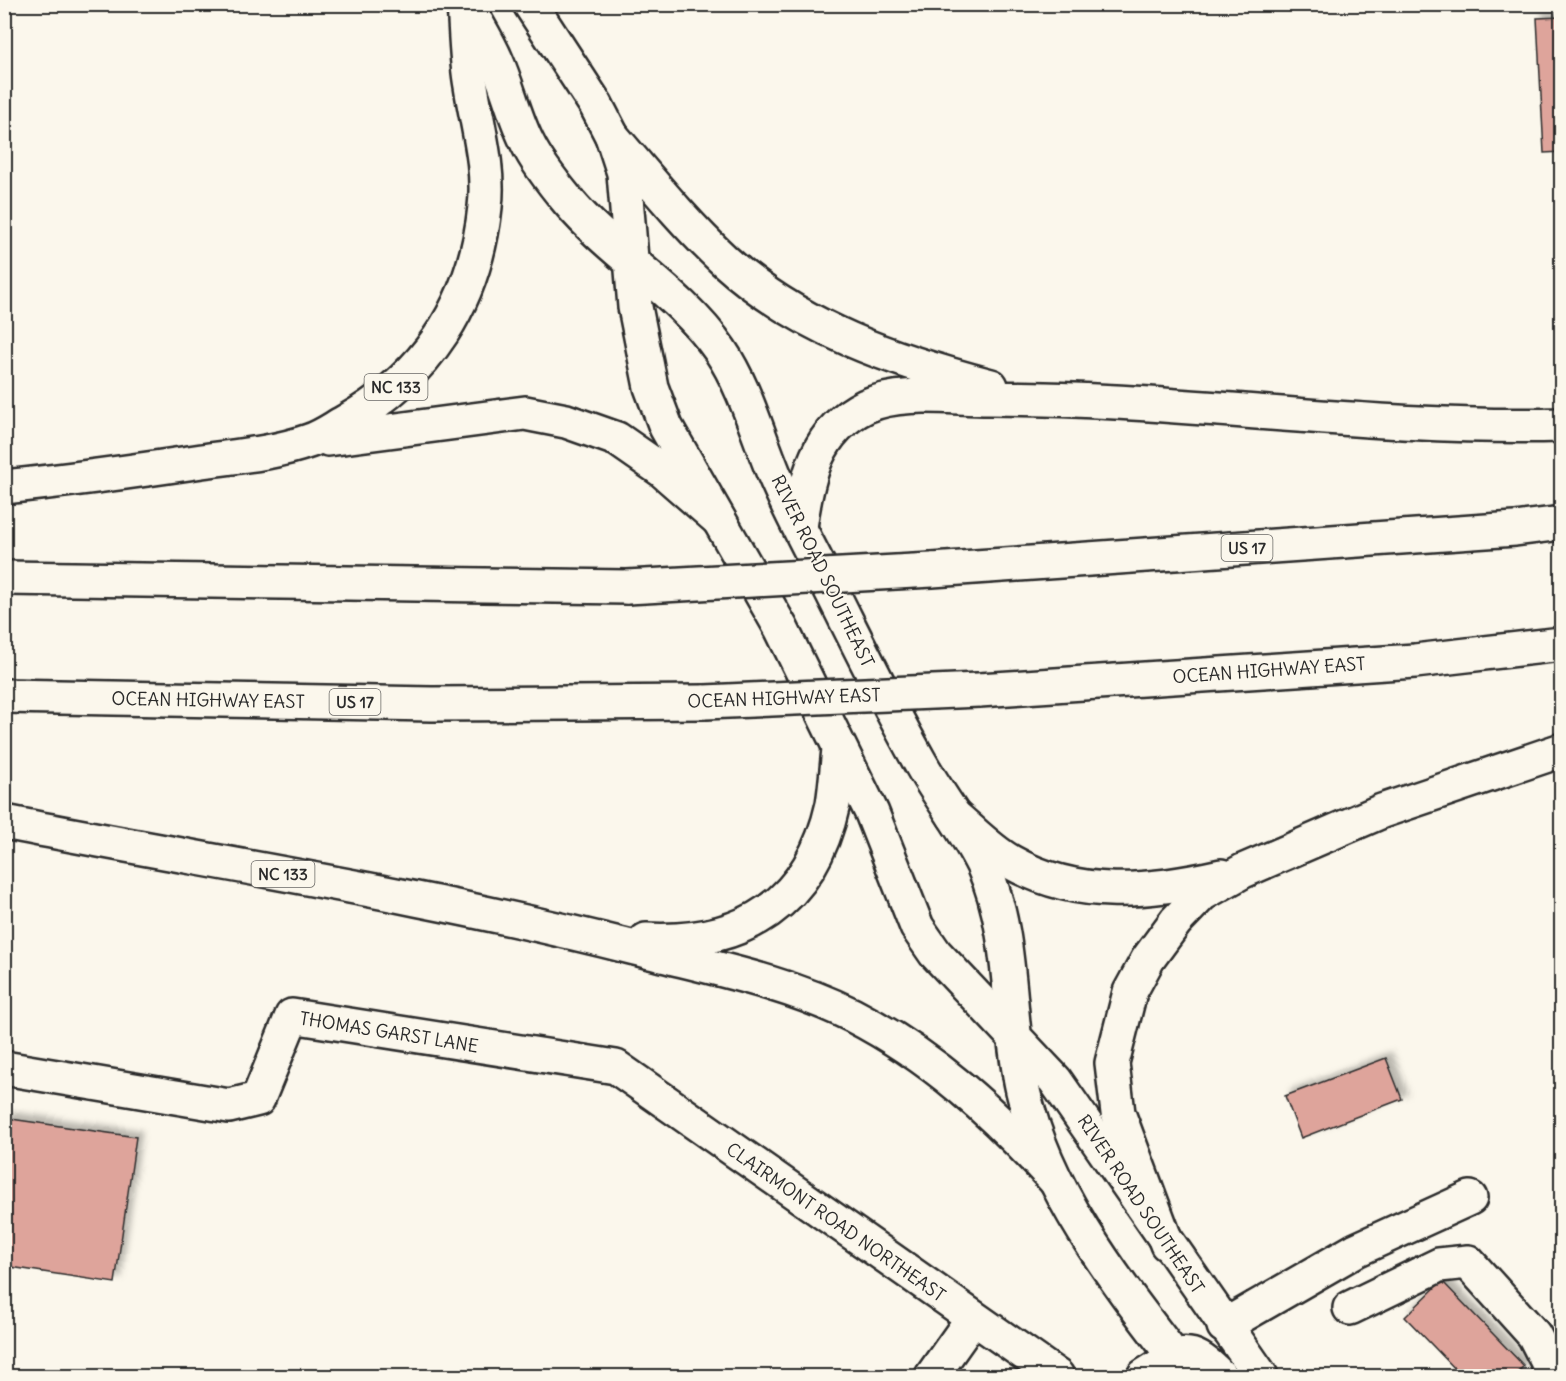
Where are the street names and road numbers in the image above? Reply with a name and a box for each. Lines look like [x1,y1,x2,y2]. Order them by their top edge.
road number: NC 133 [364,374,428,400]
street label: RIVER ROAD SOUTHEAST [766,471,880,671]
road number: US 17 [1222,535,1272,561]
street label: OCEAN HIGHWAY EAST [1172,652,1366,688]
street label: OCEAN HIGHWAY EAST [687,683,881,713]
street label: OCEAN HIGHWAY EAST [111,687,305,713]
road number: US 17 [330,689,380,715]
road number: NC 133 [252,861,314,887]
street label: THOMAS GARST LANE [298,1006,480,1058]
street label: RIVER ROAD SOUTHEAST [1073,1110,1209,1298]
street label: CLAIRMONT ROAD NORTHEAST [722,1137,950,1307]

